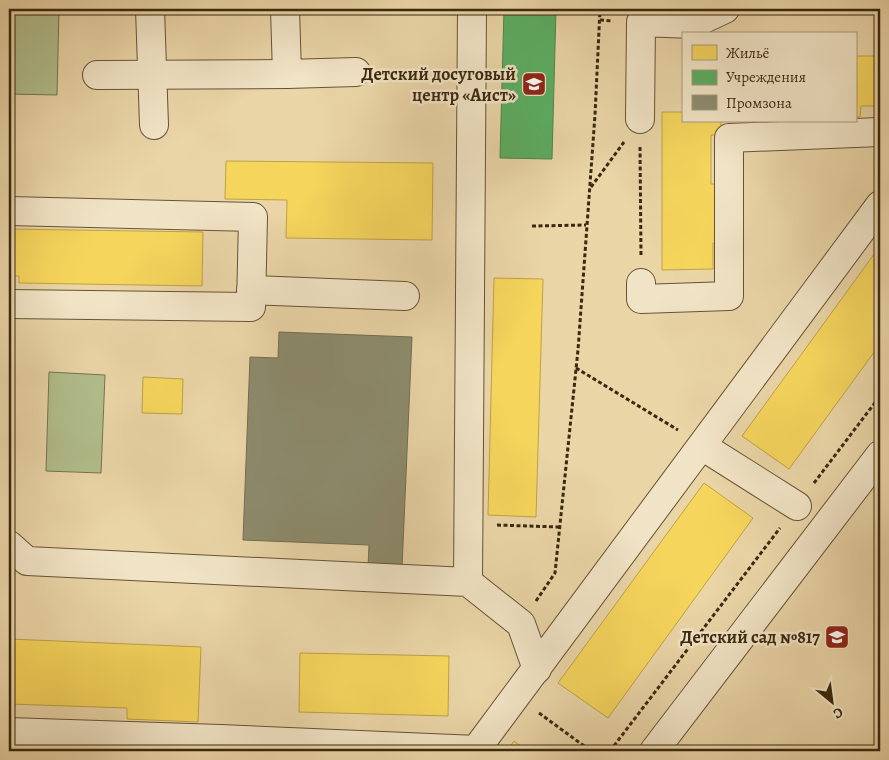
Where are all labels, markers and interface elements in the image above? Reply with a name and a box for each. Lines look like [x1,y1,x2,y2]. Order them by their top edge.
legend [682,32,856,122]
text: Жильё [726,43,769,63]
place label: Детский досуговый центр «Аист» [361,62,516,107]
text: Учреждения [726,67,806,87]
school or university icon: Детский досуговый центр «Аист» [521,71,547,97]
text: Промзона [726,93,792,113]
school or university icon: Детский сад №817 [824,624,850,650]
place label: Детский сад №817 [680,625,820,649]
north arrow [806,678,856,728]
text: С [829,703,846,724]

